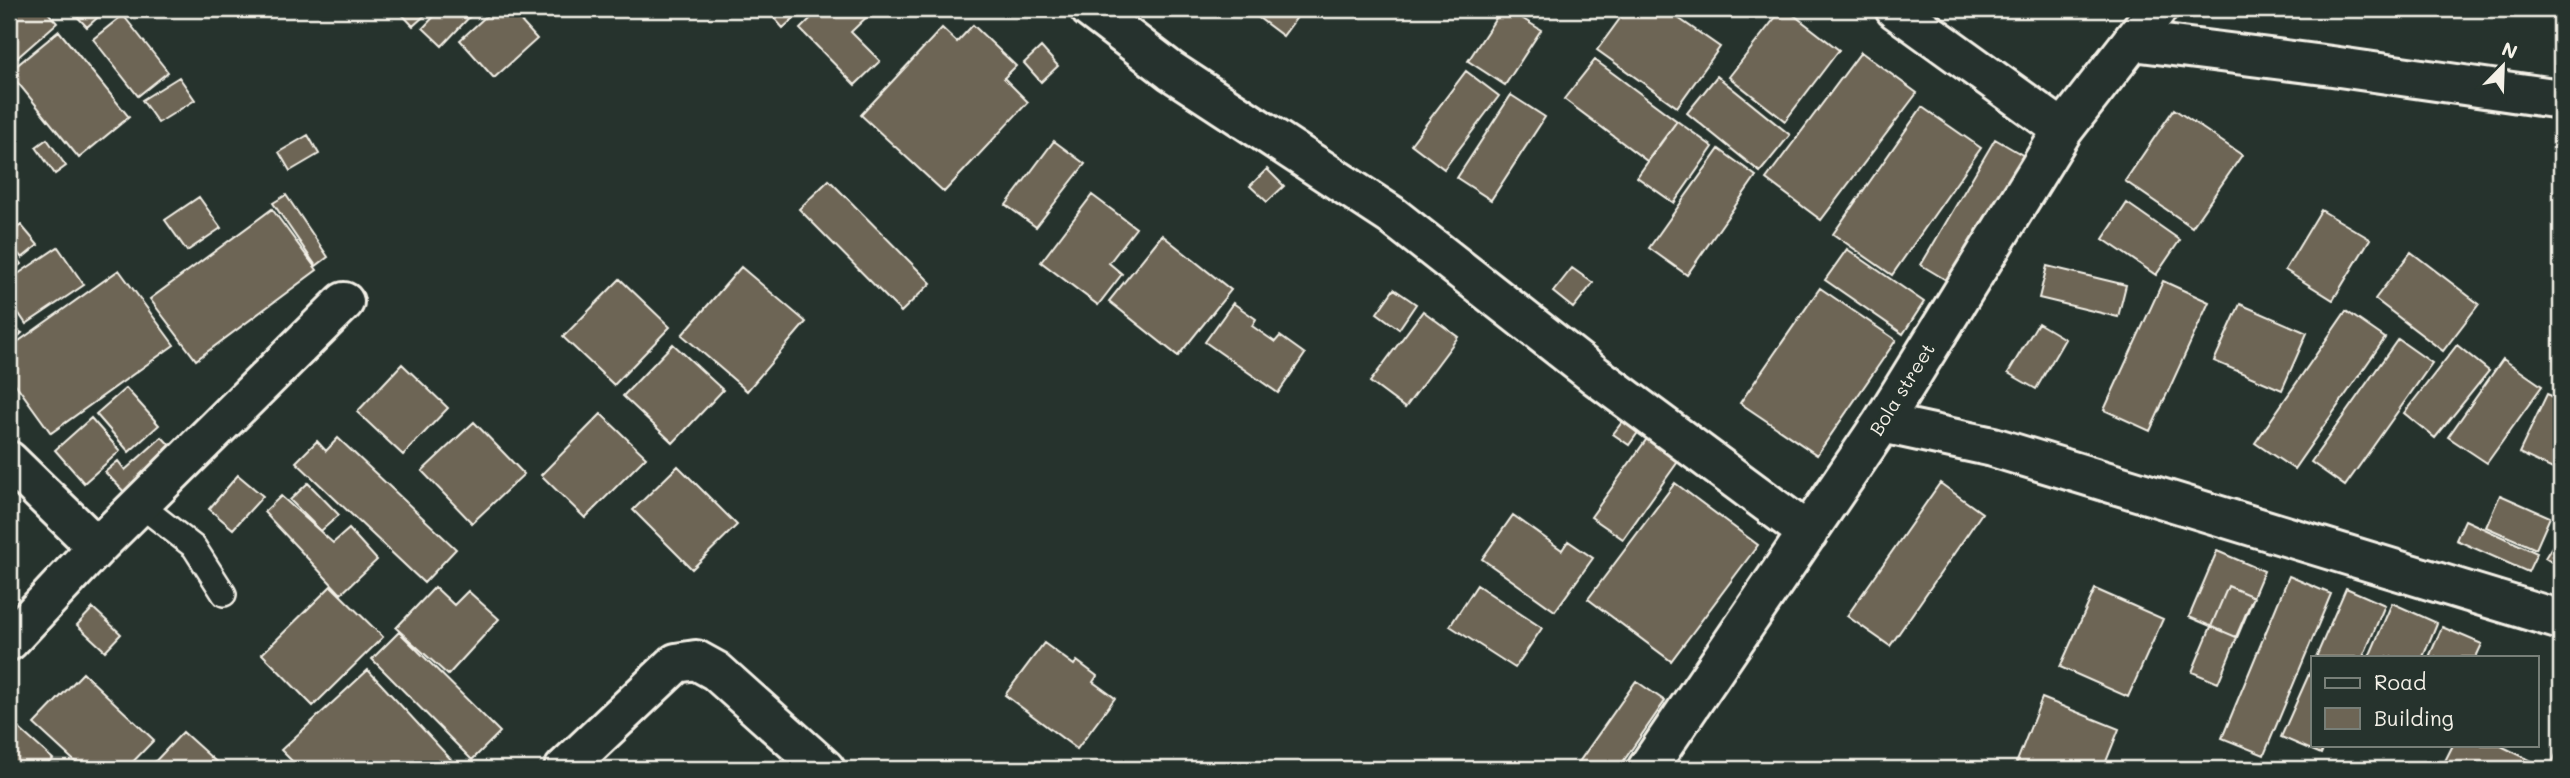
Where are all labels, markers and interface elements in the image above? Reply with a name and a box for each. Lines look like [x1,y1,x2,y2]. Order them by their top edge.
north arrow [2468,32,2538,102]
text: N [2498,36,2521,64]
street label: Bola street [1863,338,1940,440]
legend [2311,656,2538,746]
text: Road [2374,668,2426,695]
text: Building [2374,704,2454,731]

